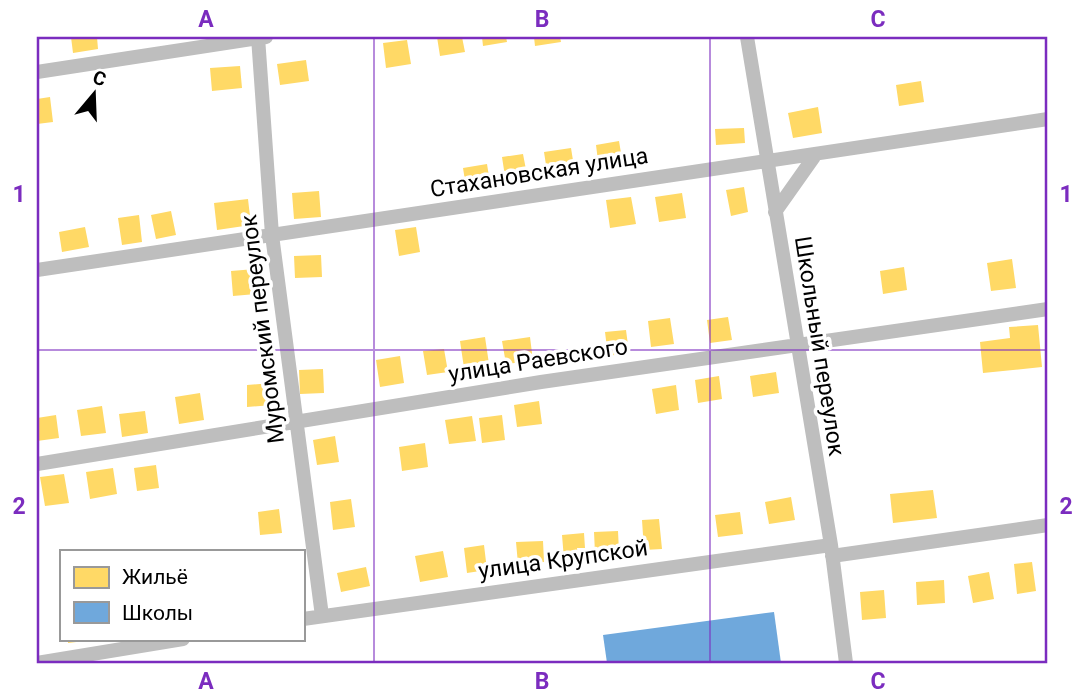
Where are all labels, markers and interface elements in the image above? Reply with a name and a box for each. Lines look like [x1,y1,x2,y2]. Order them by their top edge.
text: A [198,6,214,33]
text: B [535,6,549,33]
text: C [870,6,886,33]
north arrow [60,60,130,130]
text: С [90,66,109,91]
street label: Стахановская улица [428,142,650,203]
text: 1 [12,181,26,208]
text: 1 [1059,181,1073,208]
street label: Муромский переулок [235,212,290,445]
street label: Школьный переулок [789,234,850,459]
street label: улица Раевского [447,333,630,388]
text: 2 [12,493,26,520]
text: 2 [1059,493,1073,520]
street label: улица Крупской [477,534,650,585]
legend [60,550,304,640]
text: Жильё [122,565,188,589]
text: Школы [122,601,193,625]
text: A [198,668,214,695]
text: B [535,668,549,695]
text: C [870,668,886,695]

